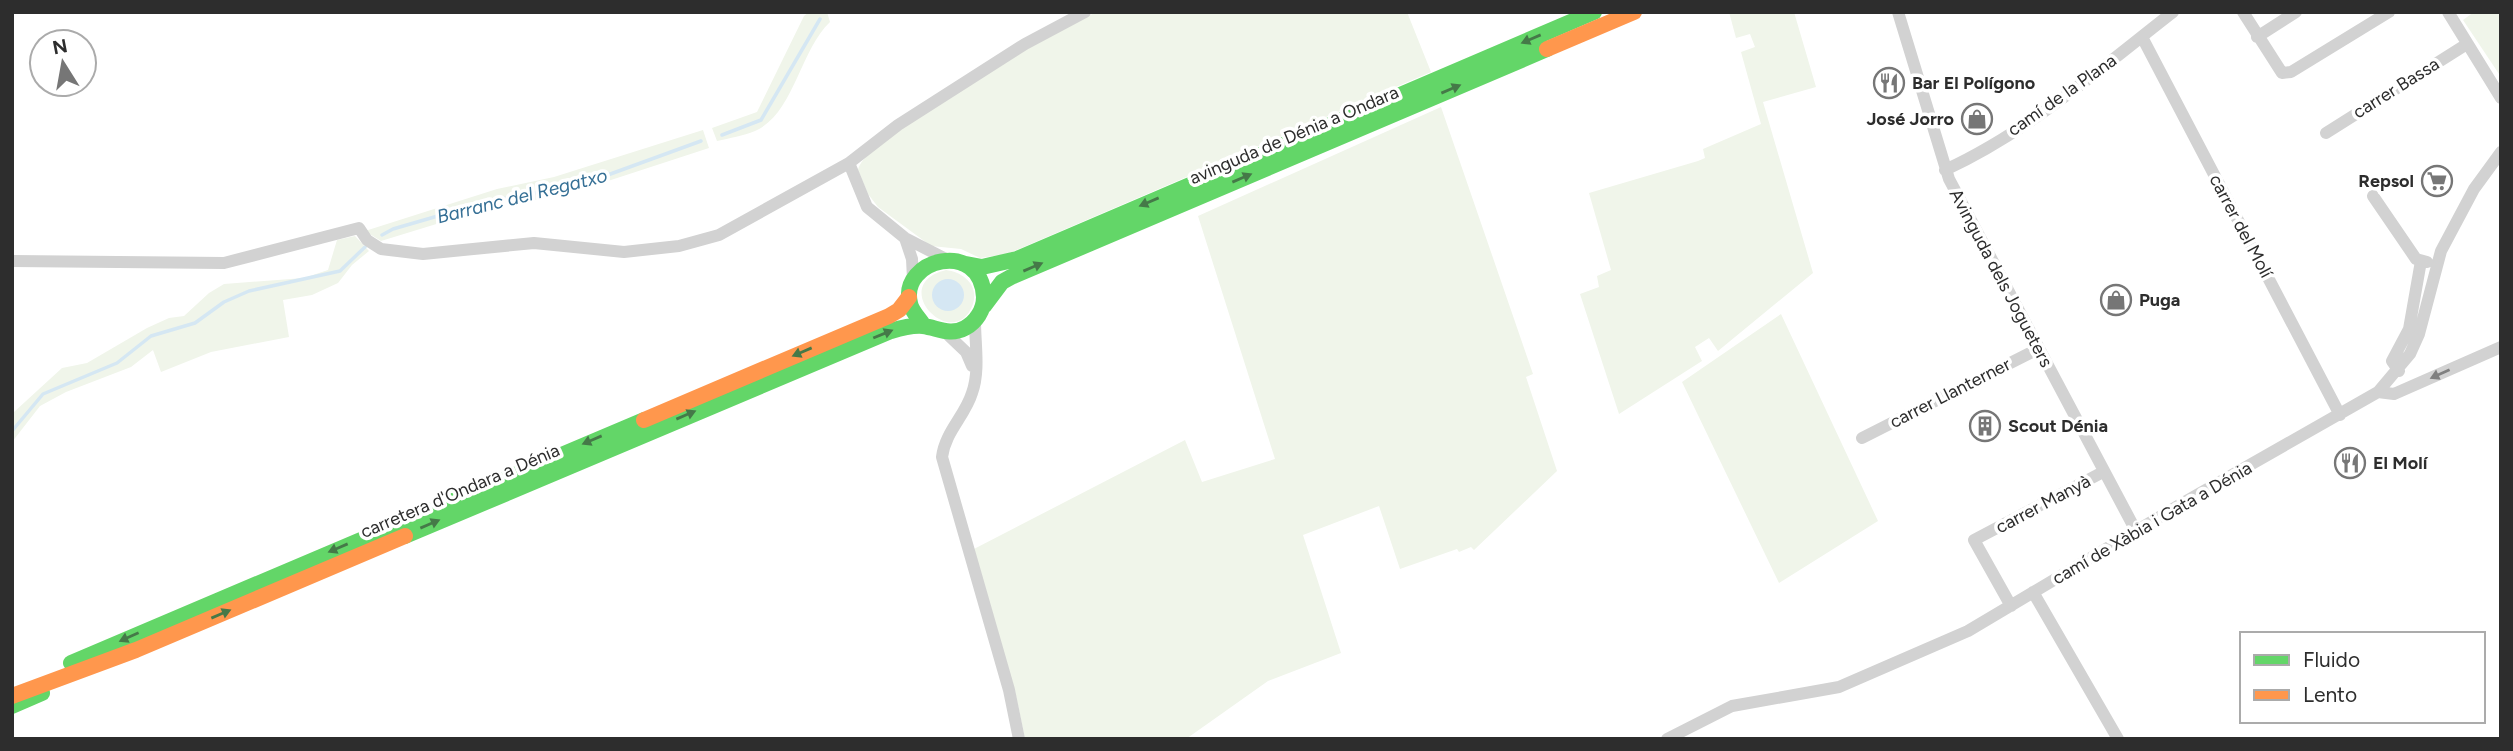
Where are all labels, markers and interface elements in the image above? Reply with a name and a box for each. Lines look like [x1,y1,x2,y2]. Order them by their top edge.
north arrow [28,28,98,98]
one-way arrow [1521,33,1541,45]
text: N [50,34,69,59]
street label: camí de la Plana [2003,49,2121,141]
street label: carrer Bassa [2349,53,2443,123]
restaurant icon: Bar El Polígono [1872,66,1906,100]
place label: Bar El Polígono [1912,72,2035,94]
street label: avinguda de Dénia a Ondara [1186,81,1402,189]
one-way arrow [1441,83,1462,94]
shop icon: José Jorro [1960,102,1994,136]
place label: José Jorro [1866,108,1954,130]
water label: Barranc del Regatxo [434,164,610,228]
supermarket icon: Repsol [2420,164,2454,198]
street label: carrer del Molí [2205,170,2278,282]
place label: Repsol [2358,170,2414,192]
one-way arrow [1232,172,1253,183]
street label: Avinguda dels Jogueters [1945,185,2057,371]
one-way arrow [1138,197,1159,208]
one-way arrow [1023,262,1044,273]
shop icon: Puga [2099,283,2133,317]
place label: Puga [2139,289,2180,311]
one-way arrow [872,329,893,340]
one-way arrow [792,346,812,358]
street label: carrer Llanterner [1886,353,2014,433]
one-way arrow [2430,368,2450,380]
building icon: Scout Dénia [1968,409,2002,443]
one-way arrow [676,410,697,421]
place label: Scout Dénia [2008,415,2108,437]
one-way arrow [582,435,603,446]
street label: carretera d'Ondara a Dénia [357,439,563,543]
restaurant icon: El Molí [2333,446,2367,480]
place label: El Molí [2373,452,2429,474]
street label: camí de Xàbia i Gata a Dénia [2048,457,2256,589]
street label: carrer Manyà [1992,470,2094,538]
one-way arrow [420,519,441,530]
one-way arrow [328,542,348,554]
one-way arrow [211,608,232,619]
one-way arrow [118,632,139,643]
legend [2240,632,2485,723]
text: Fluido [2303,647,2360,672]
text: Lento [2303,682,2357,707]

